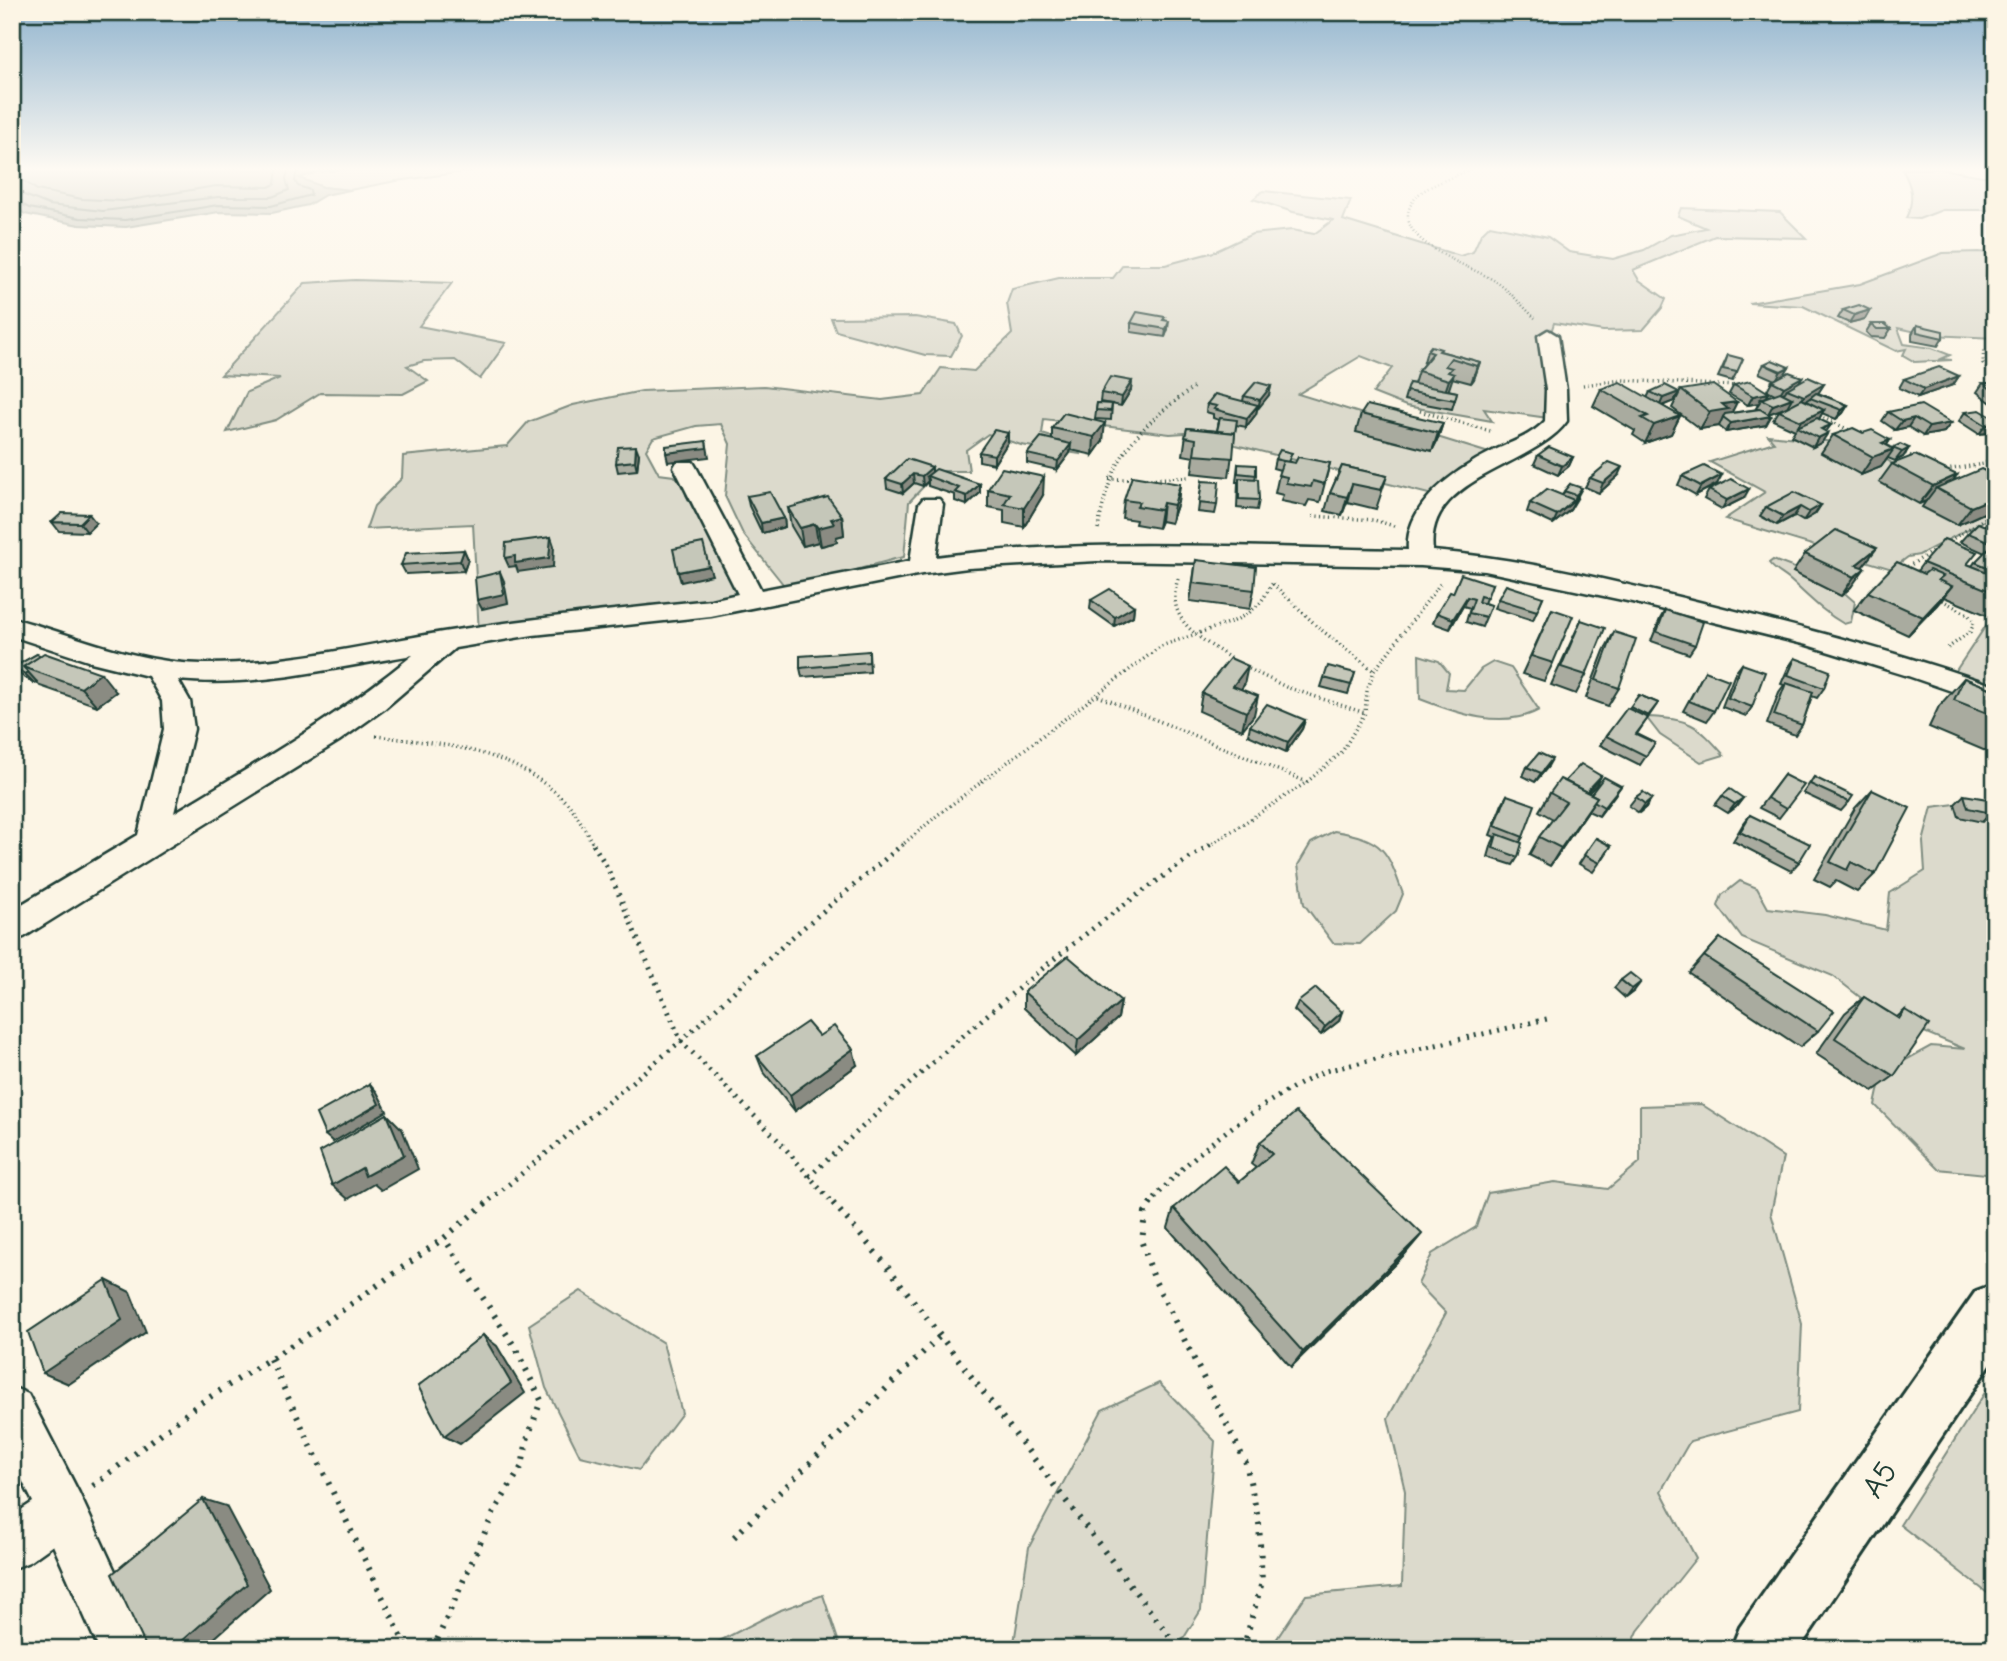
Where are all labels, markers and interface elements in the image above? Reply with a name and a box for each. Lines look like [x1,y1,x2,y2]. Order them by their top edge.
street label: A5 [1854,1454,1905,1505]

